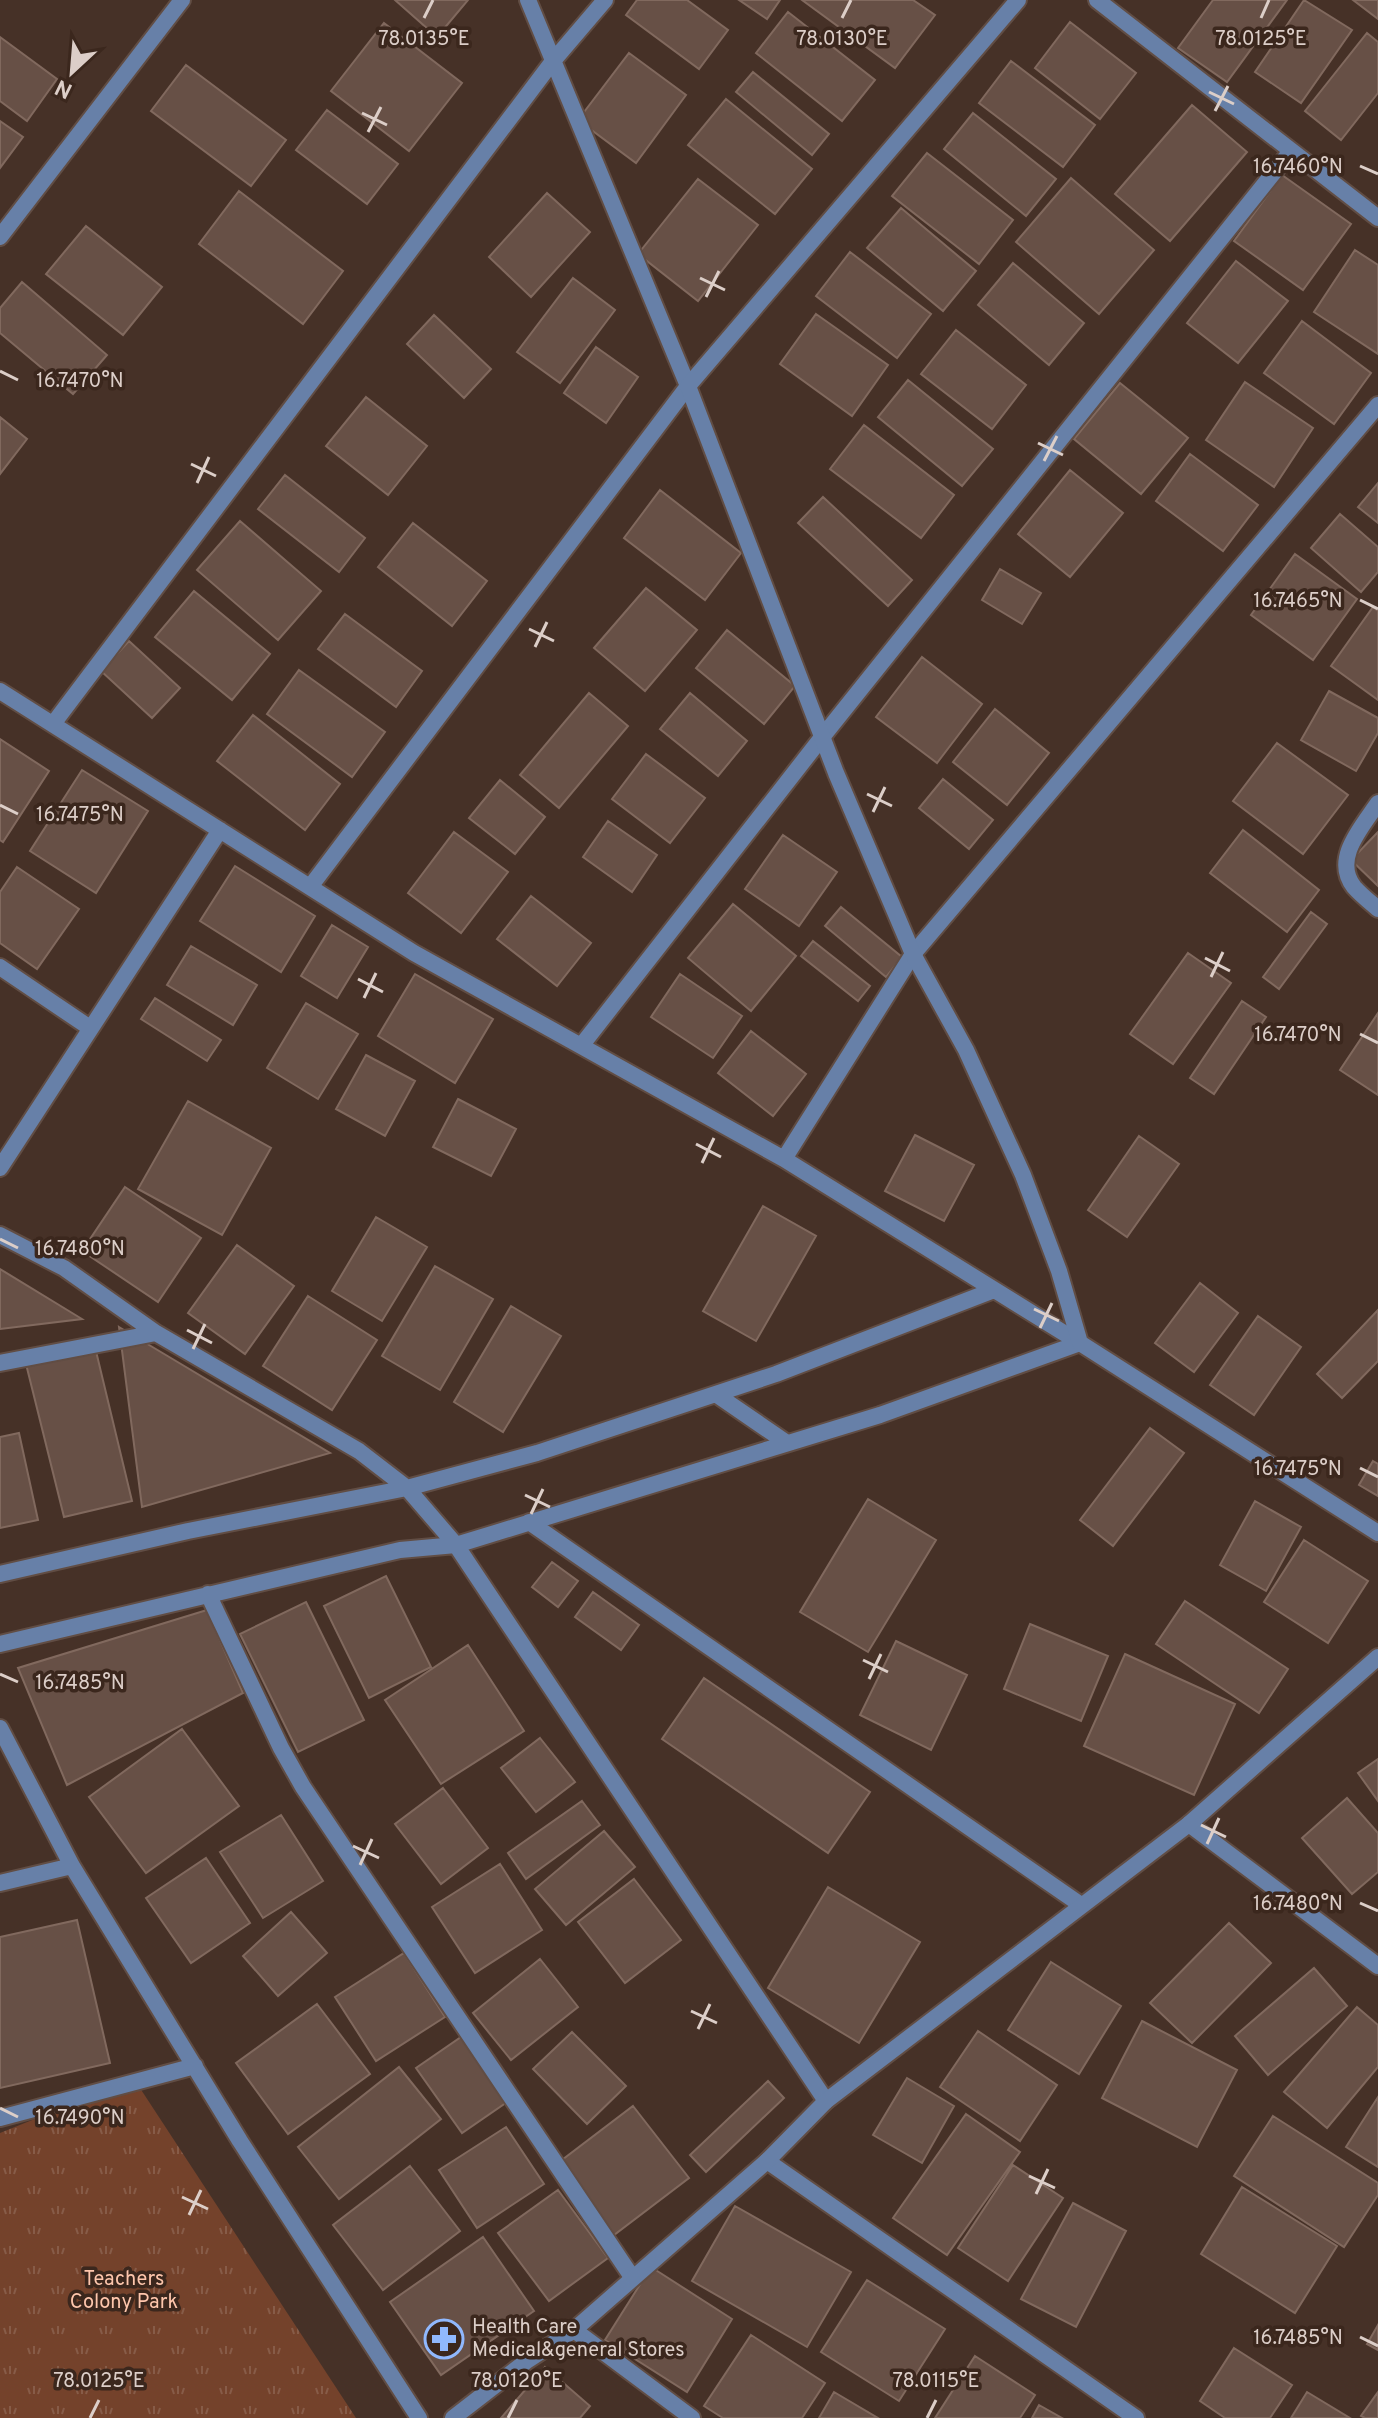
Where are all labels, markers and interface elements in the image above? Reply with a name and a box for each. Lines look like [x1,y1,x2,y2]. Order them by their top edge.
text: 78.0135°E [378,27,470,53]
text: 78.0130°E [796,27,888,53]
text: 78.0125°E [1215,27,1307,53]
north arrow [32,32,112,112]
text: N [51,72,77,103]
text: 16.7460°N [1253,155,1343,181]
text: 16.7470°N [36,369,124,395]
text: 16.7465°N [1253,589,1343,615]
text: 16.7475°N [36,803,124,829]
text: 16.7470°N [1254,1023,1342,1049]
text: 16.7480°N [35,1237,125,1263]
text: 16.7475°N [1254,1457,1342,1483]
text: 16.7485°N [35,1671,125,1697]
text: 16.7480°N [1253,1892,1343,1918]
text: 16.7490°N [35,2106,125,2132]
park label: Teachers Colony Park [70,2267,178,2316]
place label: Health Care Medical&general Stores [472,2315,685,2364]
pharmacy icon: Health Care Medical&general Stores [423,2318,465,2360]
text: 16.7485°N [1253,2326,1343,2352]
text: 78.0125°E [53,2369,145,2395]
text: 78.0120°E [471,2369,563,2395]
text: 78.0115°E [893,2369,979,2395]

